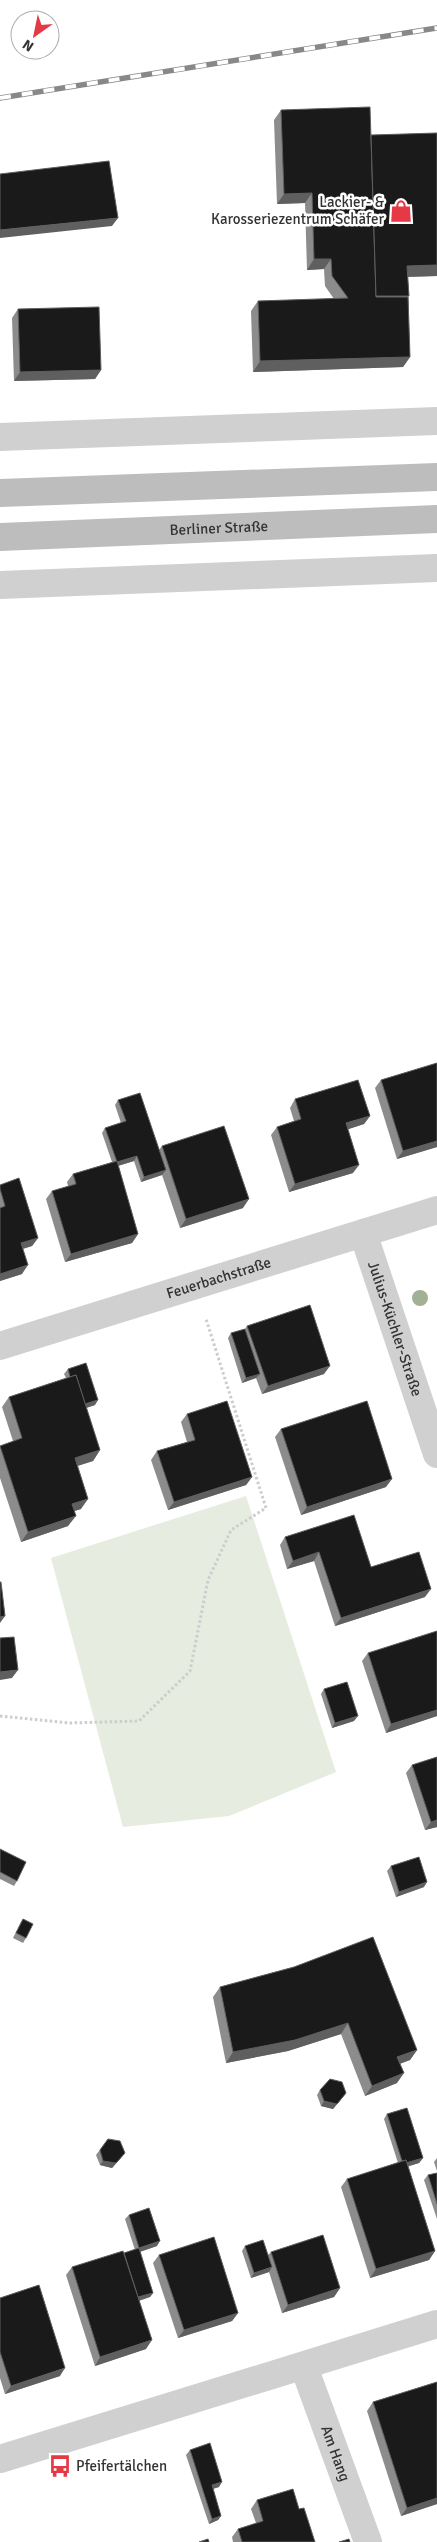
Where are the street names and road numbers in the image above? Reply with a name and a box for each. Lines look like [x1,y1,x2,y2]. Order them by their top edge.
street label: Berliner Straße [169,517,268,539]
street label: Feuerbachstraße [164,1253,273,1303]
street label: Julius-Küchler-Straße [364,1259,426,1399]
street label: Am Hang [317,2423,354,2484]

